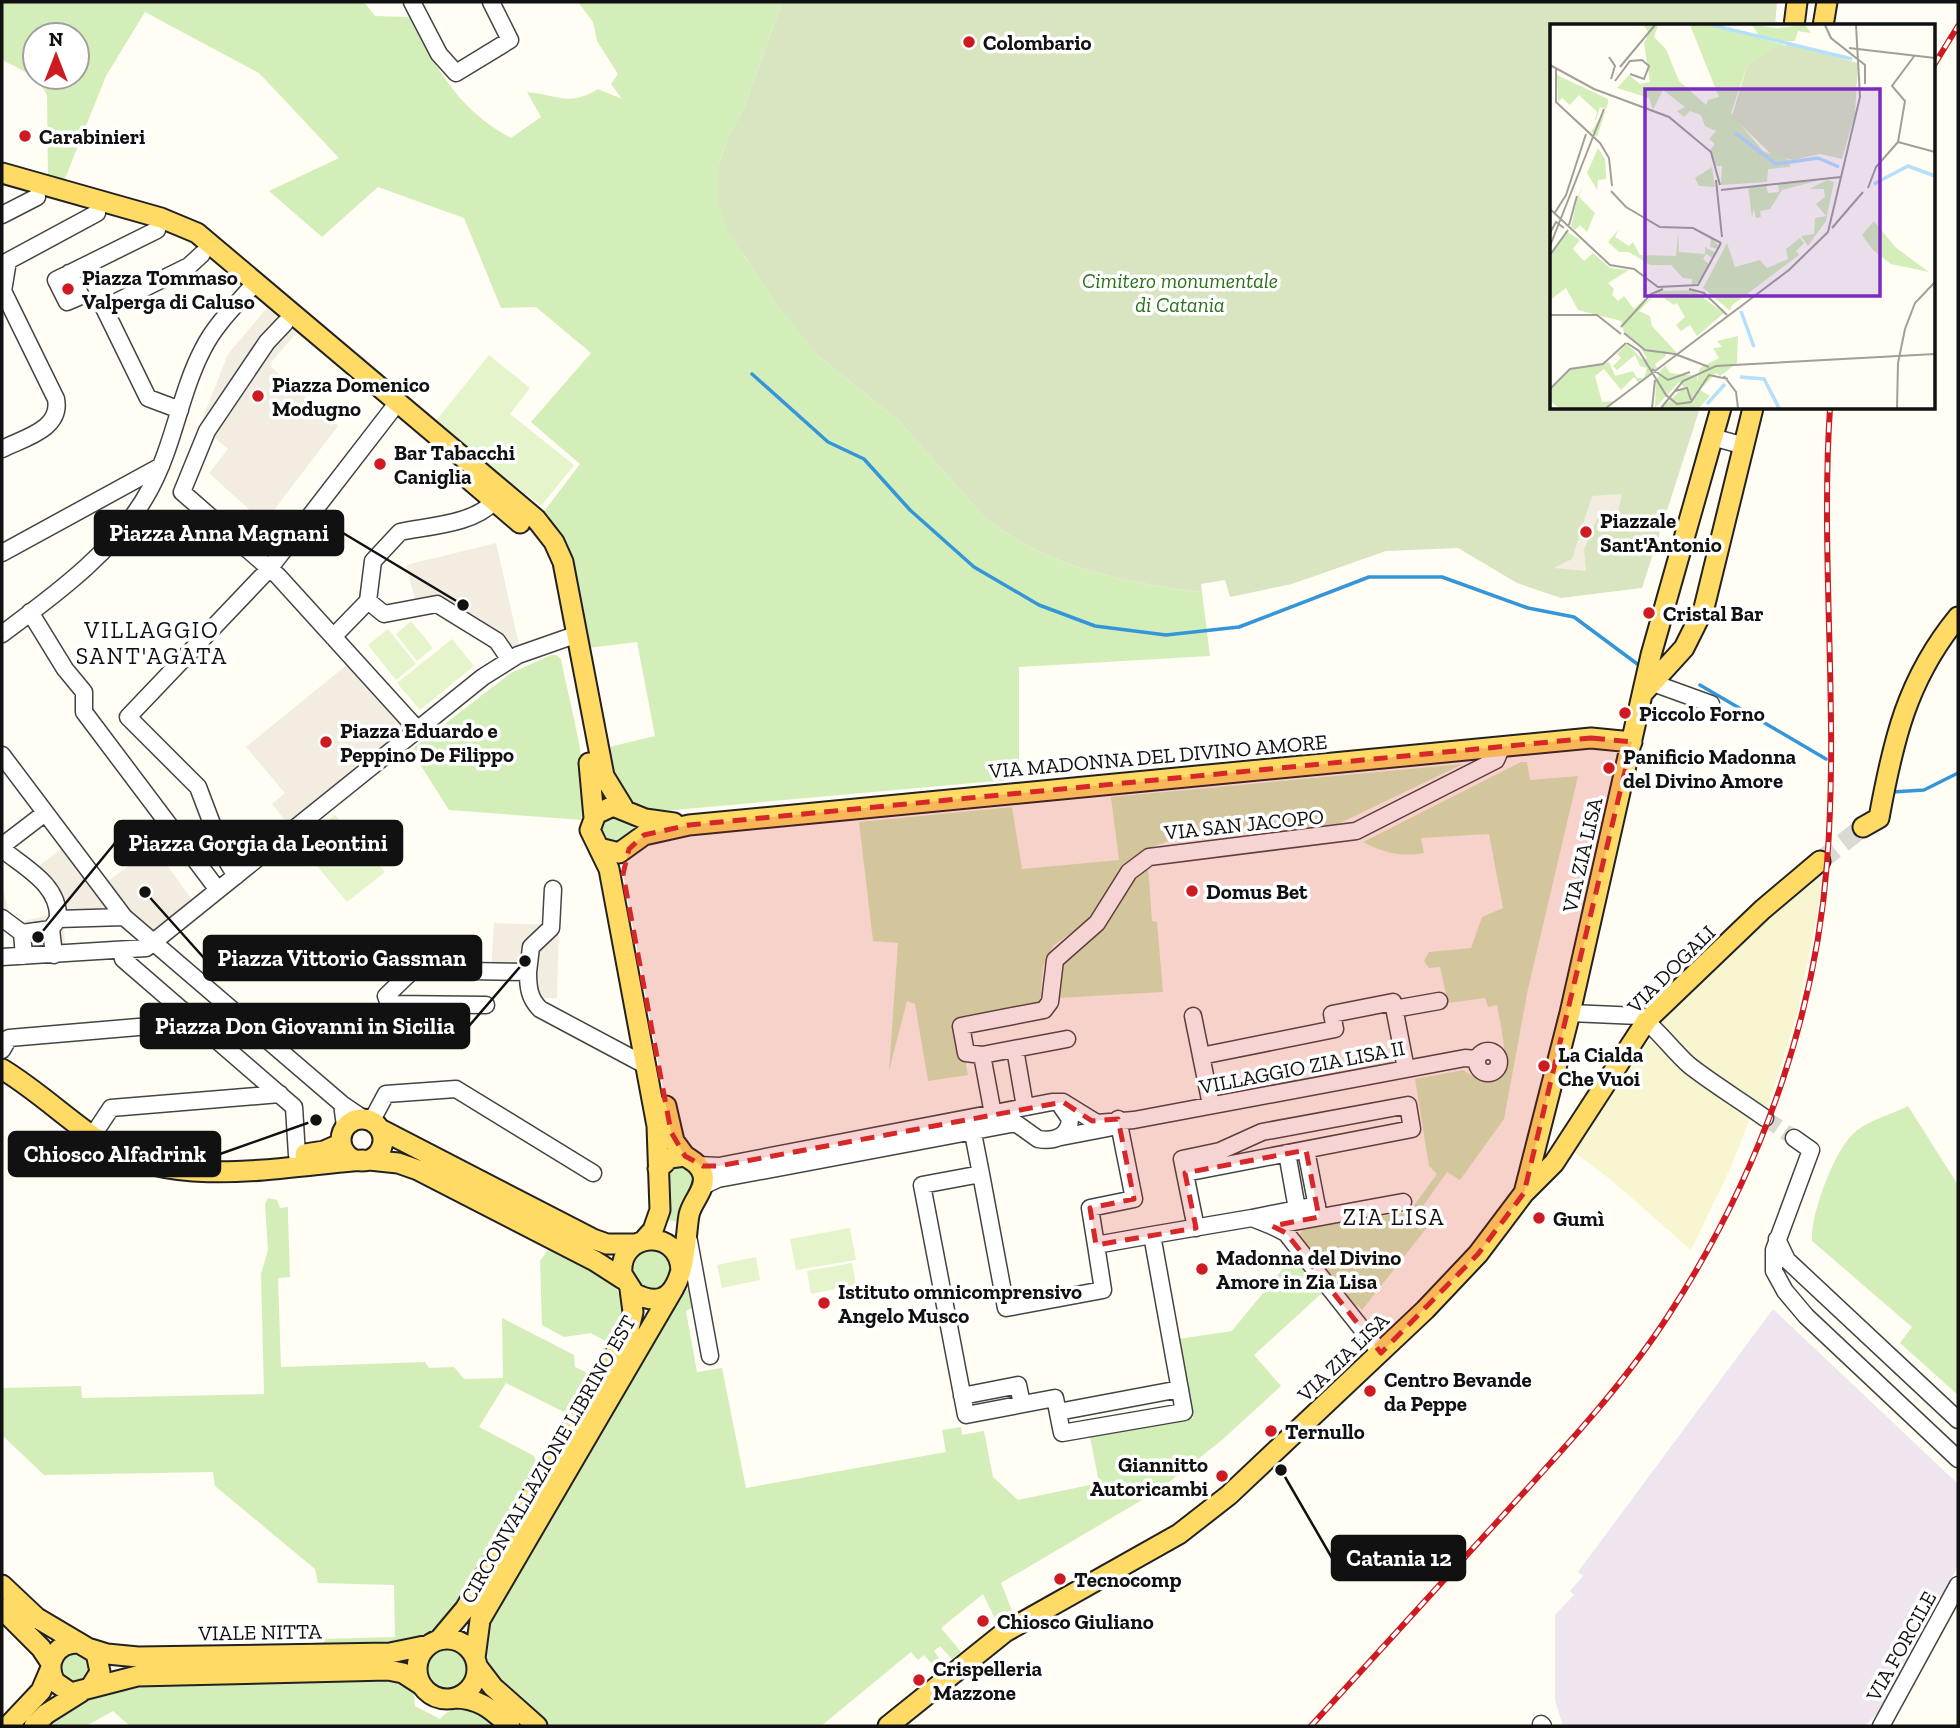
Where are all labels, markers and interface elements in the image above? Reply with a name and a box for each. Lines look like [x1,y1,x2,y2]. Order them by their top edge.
north arrow [21,21,91,91]
inset map [1550,24,1936,410]
text: N [49,28,63,51]
place label: Colombario [983,30,1092,55]
marker: Colombario [961,34,977,50]
place label: Carabinieri [39,124,145,149]
marker: Carabinieri [17,128,33,144]
place label: Piazza Tommaso Valperga di Caluso [82,265,255,314]
park label: Cimitero monumentale di Catania [1082,268,1278,317]
marker: Piazza Tommaso Valperga di Caluso [60,281,76,297]
place label: Piazza Domenico Modugno [272,372,430,421]
marker: Piazza Domenico Modugno [250,388,266,404]
place label: Bar Tabacchi Caniglia [394,440,515,489]
marker: Bar Tabacchi Caniglia [372,456,388,472]
place label: Piazzale Sant'Antonio [1600,508,1722,557]
callout: Piazza Anna Magnani [95,511,343,555]
text: Piazza Anna Magnani [109,519,329,547]
marker: Piazzale Sant'Antonio [1578,524,1594,540]
place label: Cristal Bar [1663,601,1764,626]
marker: Cristal Bar [1641,605,1657,621]
district label: VILLAGGIO SANT'AGATA [76,616,228,670]
place label: Piccolo Forno [1639,701,1765,726]
marker: Piccolo Forno [1617,705,1633,721]
place label: Piazza Eduardo e Peppino De Filippo [340,718,514,767]
street label: VIA MADONNA DEL DIVINO AMORE [987,729,1328,783]
marker: Piazza Eduardo e Peppino De Filippo [318,734,334,750]
place label: Panificio Madonna del Divino Amore [1623,744,1797,793]
marker: Panificio Madonna del Divino Amore [1601,760,1617,776]
street label: VIA ZIA LISA [1556,795,1607,916]
street label: VIA SAN JACOPO [1162,803,1325,845]
callout: Piazza Gorgia da Leontini [115,821,402,865]
text: Piazza Gorgia da Leontini [128,829,388,857]
place label: Domus Bet [1206,879,1308,904]
marker: Domus Bet [1184,883,1200,899]
street label: VIA DOGALI [1621,920,1720,1019]
callout: Piazza Vittorio Gassman [204,936,481,980]
text: Piazza Vittorio Gassman [218,944,467,972]
callout: Piazza Don Giovanni in Sicilia [141,1004,469,1048]
text: Piazza Don Giovanni in Sicilia [155,1012,455,1040]
street label: VILLAGGIO ZIA LISA II [1196,1035,1407,1099]
place label: La Cialda Che Vuoi [1558,1042,1644,1091]
marker: La Cialda Che Vuoi [1536,1058,1552,1074]
callout: Chiosco Alfadrink [9,1132,220,1176]
text: Chiosco Alfadrink [24,1140,207,1168]
district label: ZIA LISA [1343,1203,1445,1231]
place label: Gumì [1553,1206,1604,1231]
marker: Gumì [1531,1210,1547,1226]
place label: Madonna del Divino Amore in Zia Lisa [1216,1245,1401,1294]
marker: Madonna del Divino Amore in Zia Lisa [1194,1261,1210,1277]
place label: Istituto omnicomprensivo Angelo Musco [838,1279,1082,1328]
marker: Istituto omnicomprensivo Angelo Musco [816,1295,832,1311]
street label: VIA ZIA LISA [1291,1307,1394,1407]
street label: CIRCONVALLAZIONE LIBRINO EST [455,1311,641,1607]
place label: Centro Bevande da Peppe [1384,1367,1532,1416]
marker: Centro Bevande da Peppe [1362,1383,1378,1399]
place label: Ternullo [1285,1419,1365,1444]
marker: Ternullo [1263,1423,1279,1439]
place label: Giannitto Autoricambi [1090,1452,1208,1501]
marker: Giannitto Autoricambi [1214,1468,1230,1484]
callout: Catania 12 [1332,1536,1465,1580]
text: Catania 12 [1346,1544,1452,1572]
place label: Tecnocomp [1074,1567,1181,1592]
marker: Tecnocomp [1052,1571,1068,1587]
street label: VIA FORCILE [1860,1587,1941,1706]
place label: Chiosco Giuliano [997,1609,1154,1634]
marker: Chiosco Giuliano [975,1613,991,1629]
street label: VIALE NITTA [197,1618,322,1646]
place label: Crispelleria Mazzone [933,1656,1042,1705]
marker: Crispelleria Mazzone [911,1672,927,1688]

